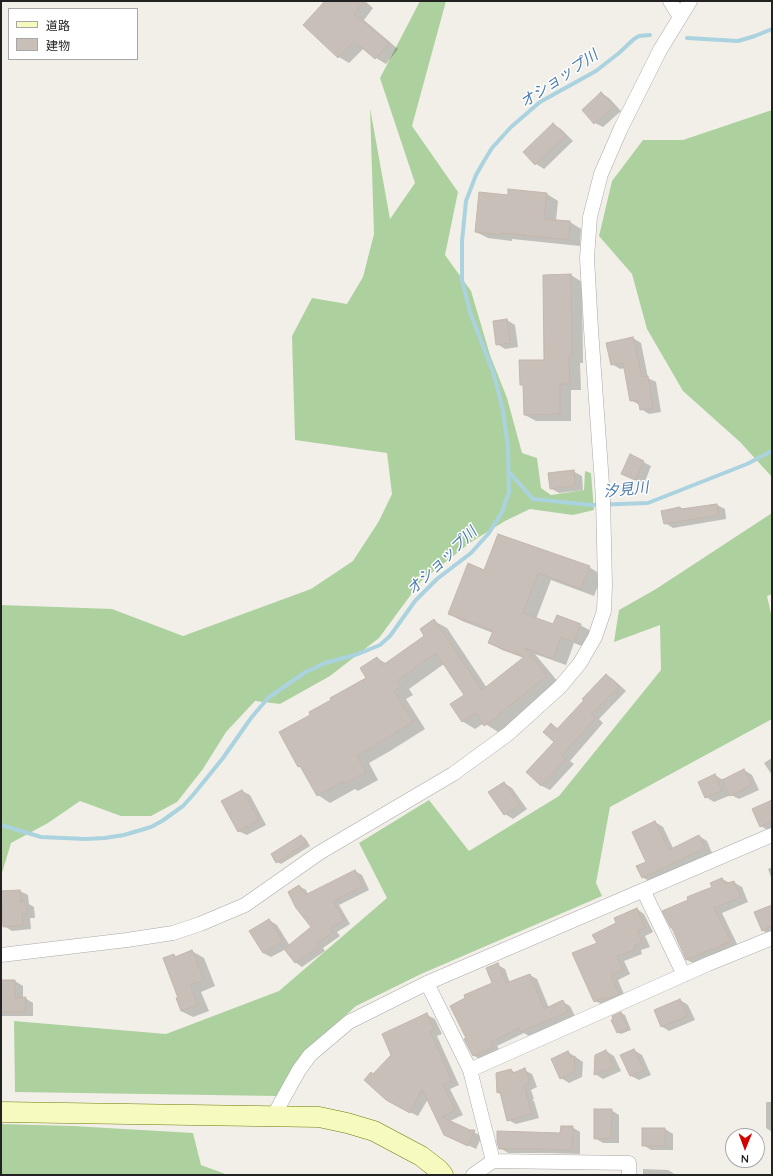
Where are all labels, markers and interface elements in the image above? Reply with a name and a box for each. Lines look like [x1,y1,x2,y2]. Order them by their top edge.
legend [8,8,138,60]
text: 道路 [46,18,70,33]
text: 建物 [46,38,70,53]
water label: オショップ川 [517,46,601,112]
water label: 汐見川 [603,479,649,501]
water label: オショップ川 [403,523,481,599]
north arrow [725,1128,765,1168]
text: N [741,1152,749,1166]

